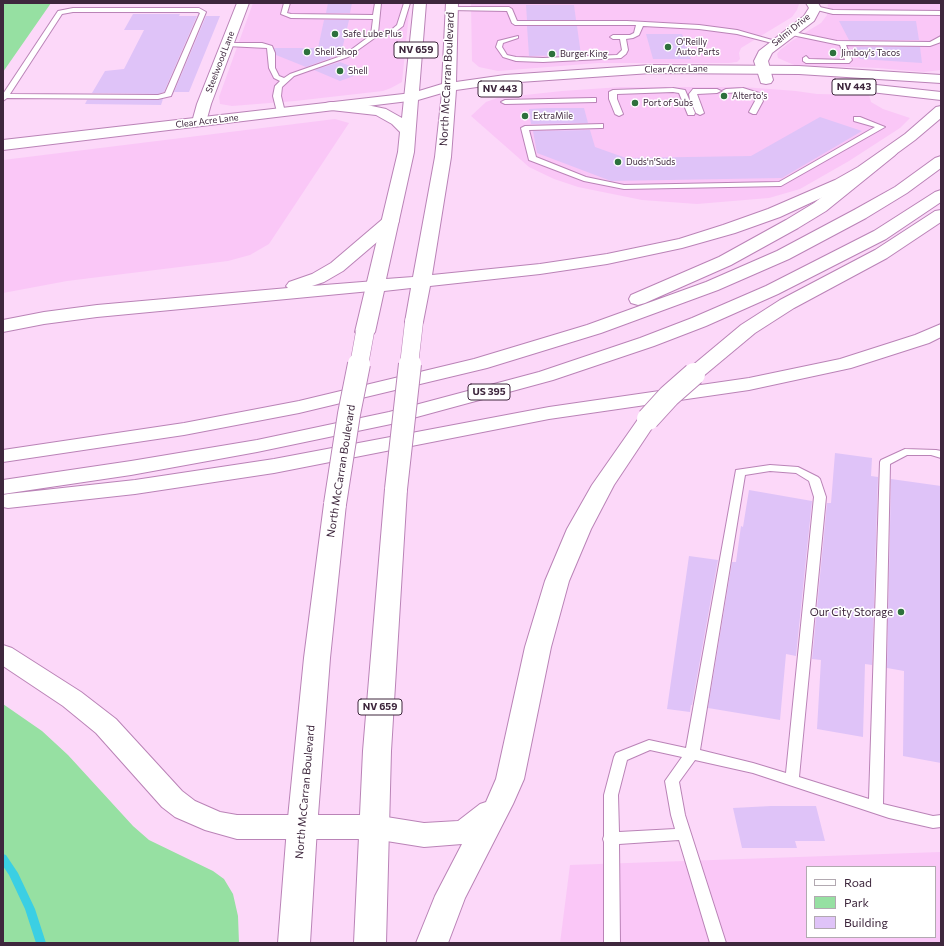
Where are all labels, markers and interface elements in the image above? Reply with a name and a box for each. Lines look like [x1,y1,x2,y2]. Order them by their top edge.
street label: Selmi Drive [770,11,812,49]
street label: North McCarran Boulevard [437,12,457,146]
marker: Safe Lube Plus [330,29,340,39]
place label: Safe Lube Plus [343,29,402,39]
street label: Steelwood Lane [203,30,237,94]
place label: O'Reilly Auto Parts [676,37,720,58]
road number: NV 659 [394,42,438,58]
marker: O'Reilly Auto Parts [663,42,673,52]
marker: Shell Shop [302,47,312,57]
place label: Shell Shop [315,47,358,57]
marker: Jimboy's Tacos [828,48,838,58]
place label: Jimboy's Tacos [841,48,900,58]
marker: Burger King [547,49,557,59]
place label: Burger King [560,49,608,59]
street label: Clear Acre Lane [644,63,708,75]
marker: Shell [335,66,345,76]
place label: Shell [348,66,368,76]
road number: NV 443 [832,79,876,95]
road number: NV 443 [478,81,522,97]
marker: Alterto's [719,91,729,101]
place label: Alterto's [732,91,767,101]
marker: Port of Subs [630,98,640,108]
place label: Port of Subs [643,98,693,108]
marker: ExtraMile [520,111,530,121]
place label: ExtraMile [533,111,573,121]
street label: Clear Acre Lane [175,112,239,130]
marker: Duds'n'Suds [613,157,623,167]
place label: Duds'n'Suds [626,157,675,167]
road number: US 395 [468,384,510,400]
street label: North McCarran Boulevard [324,404,358,538]
place label: Our City Storage [810,605,893,619]
marker: Our City Storage [896,607,906,617]
road number: NV 659 [358,699,402,715]
street label: North McCarran Boulevard [293,724,317,860]
legend [806,866,936,938]
text: Road [844,875,872,889]
text: Park [844,895,869,909]
text: Building [844,915,888,929]

